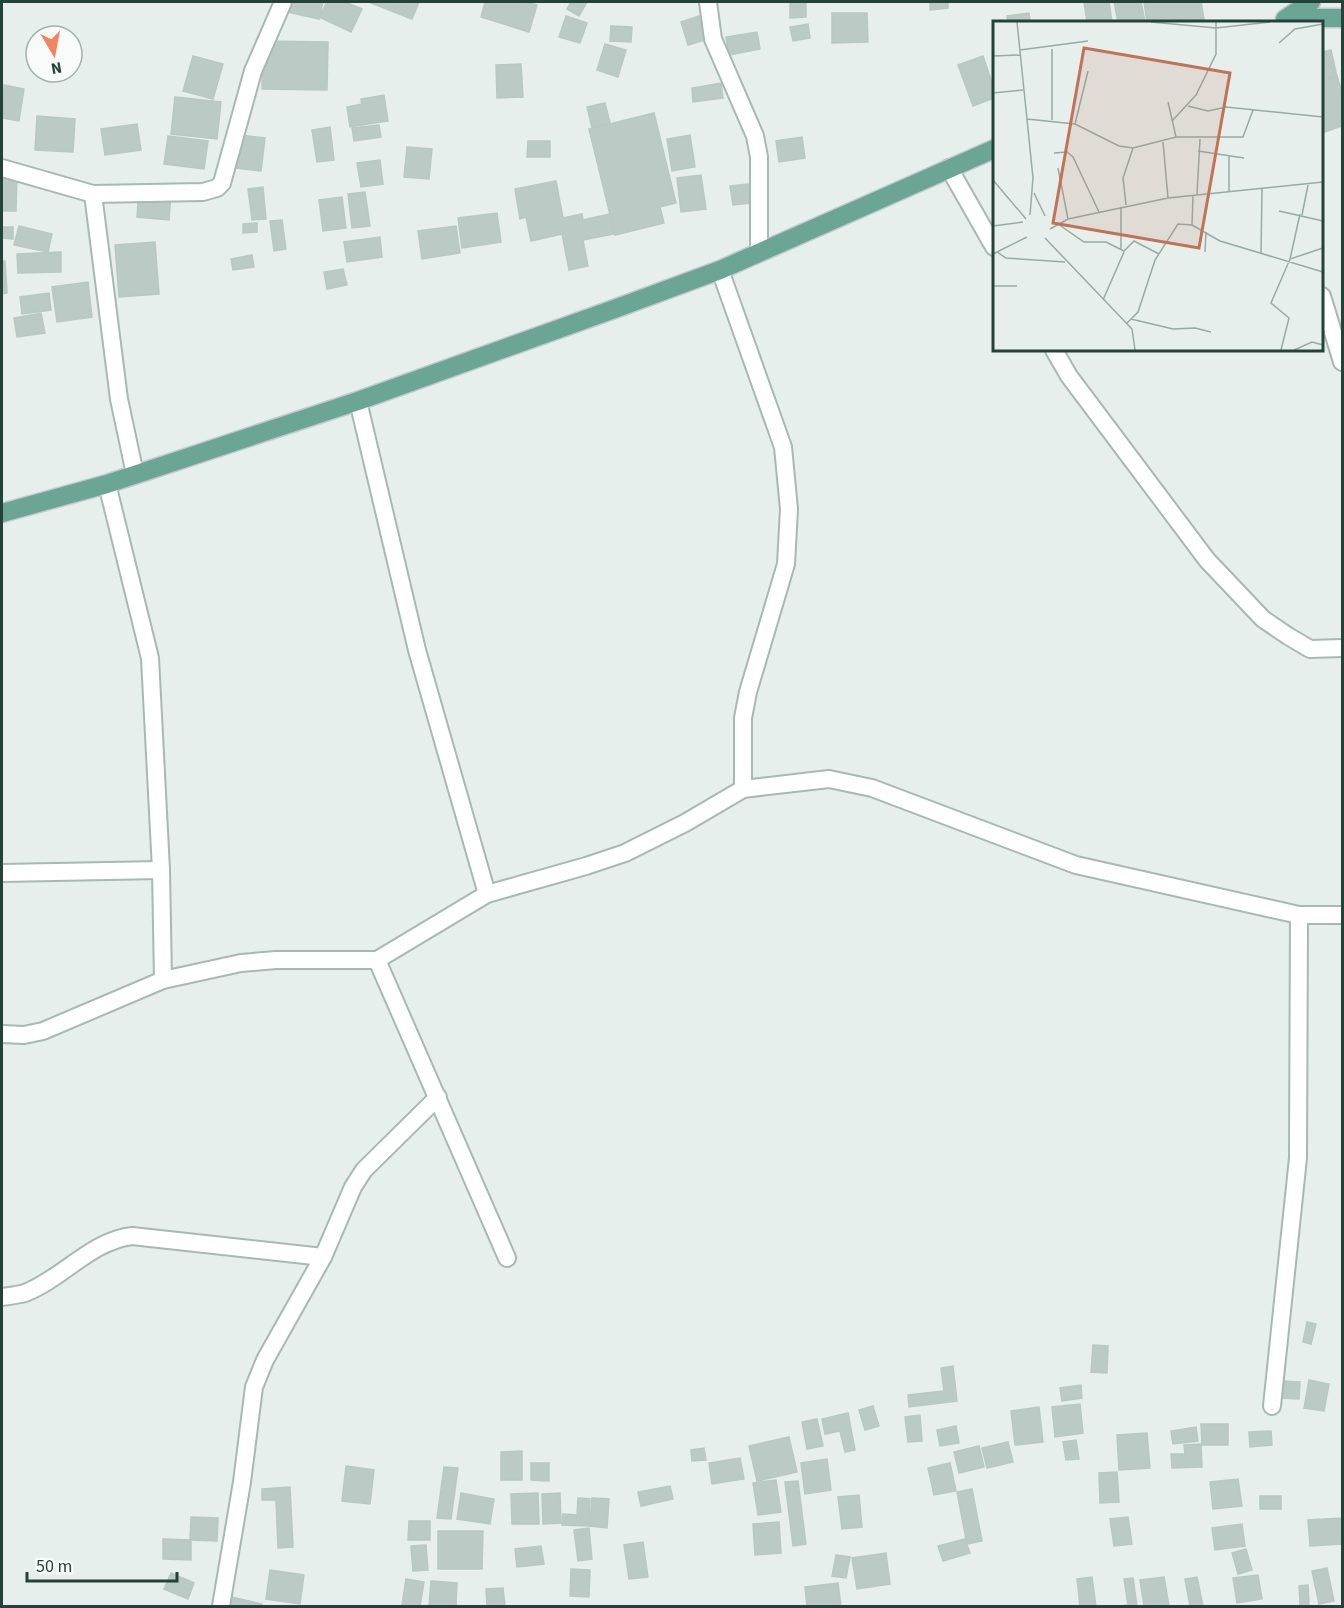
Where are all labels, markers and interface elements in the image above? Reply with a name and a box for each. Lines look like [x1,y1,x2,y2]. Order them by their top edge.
inset map [993,21,1323,351]
north arrow [24,24,84,84]
text: N [49,56,64,80]
scale bar [27,1545,177,1583]
text: 50 m [36,1554,72,1579]

